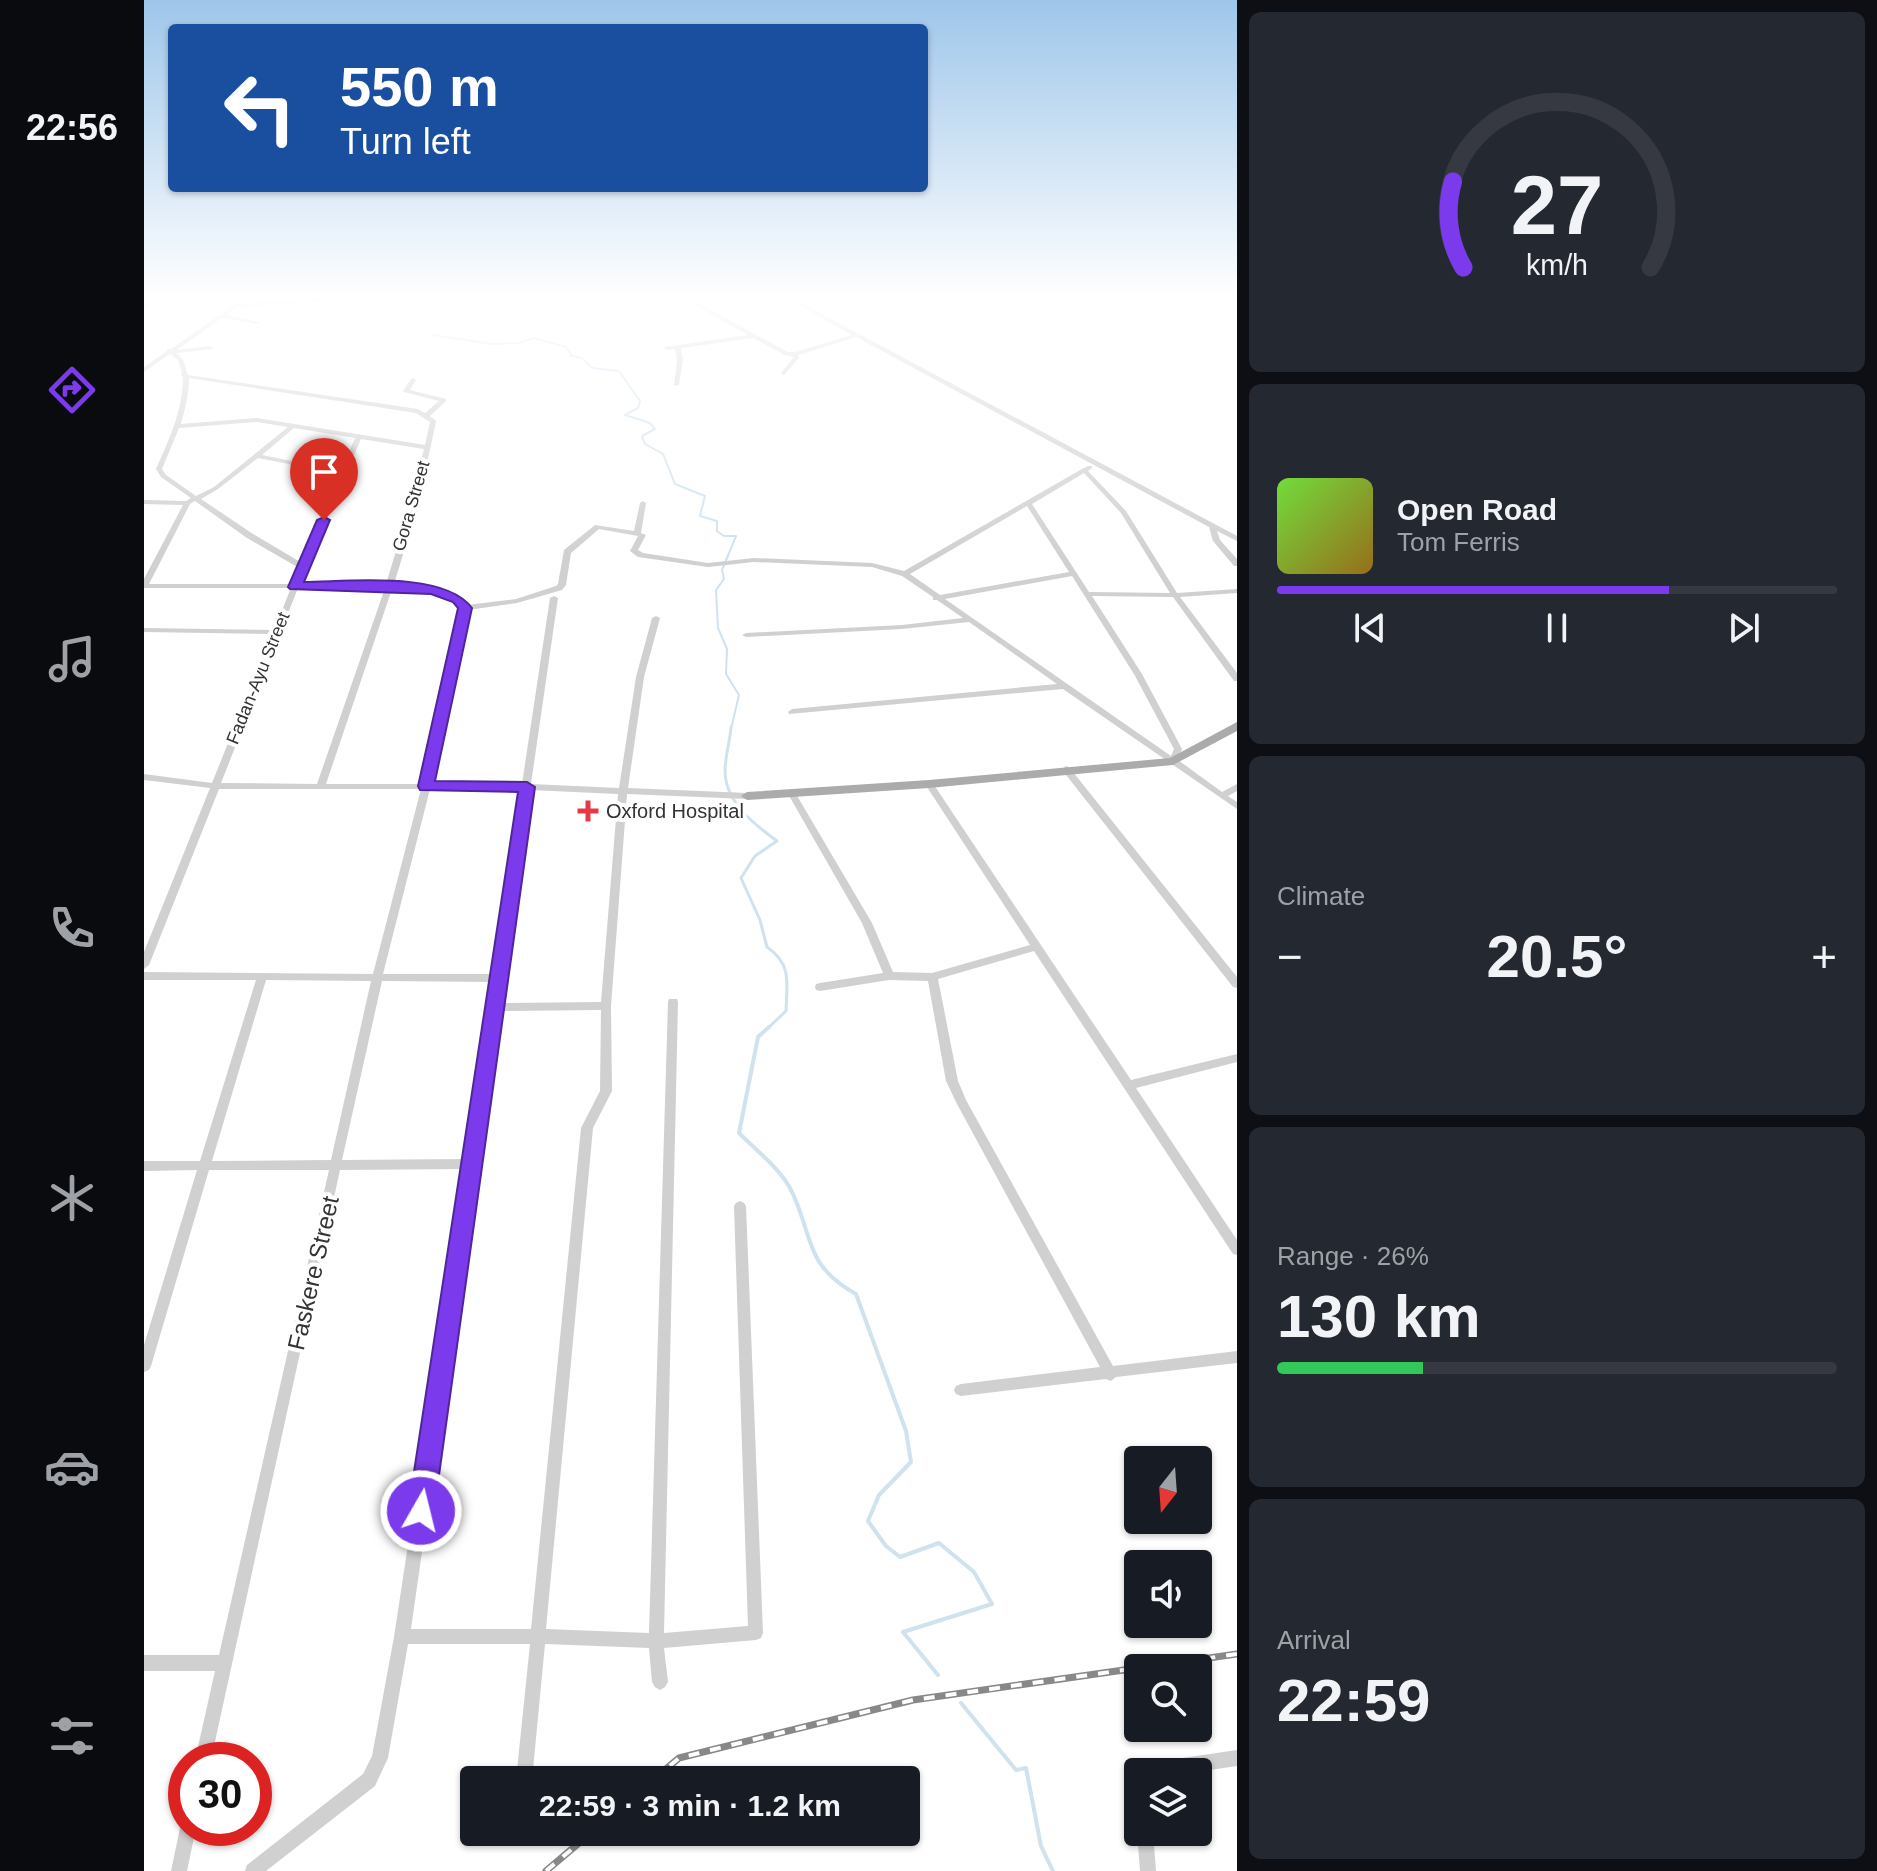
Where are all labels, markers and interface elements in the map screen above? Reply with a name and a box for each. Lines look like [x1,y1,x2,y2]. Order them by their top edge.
text: 550 m [340,55,499,118]
icon: left [208,56,312,160]
text: 22:56 [26,107,118,148]
text: Turn left [340,121,471,162]
text: 27 [1511,158,1603,251]
text: km/h [1526,249,1588,281]
icon: directions [44,362,100,418]
pin [290,438,358,520]
icon: arrive [302,450,346,494]
street label: Gora Street [389,459,433,553]
text: Open Road [1397,493,1557,526]
text: Tom Ferris [1397,527,1520,557]
icon: previous [1348,606,1392,650]
icon: pause [1535,606,1579,650]
icon: next [1722,606,1766,650]
street label: Fadan-Ayu Street [222,609,294,747]
icon: music [44,631,100,687]
marker: Oxford Hospital [577,800,599,822]
place label: Oxford Hospital [606,800,744,822]
text: Climate [1277,881,1365,911]
icon: phone [44,900,100,956]
text: 20.5° [1487,923,1627,990]
text: − [1277,932,1303,981]
text: + [1811,932,1837,981]
icon: climate [44,1170,100,1226]
street label: Faskere Street [282,1193,344,1353]
text: Range · 26% [1277,1241,1429,1271]
text: 130 km [1277,1283,1481,1350]
icon: car [44,1439,100,1495]
north arrow [1124,1446,1212,1534]
map controls [1124,1446,1212,1846]
position arrow [379,1469,463,1553]
button: sound [1124,1550,1212,1638]
text: Arrival [1277,1625,1351,1655]
button: search [1124,1654,1212,1742]
text: 22:59 [1277,1667,1430,1734]
icon: filters [44,1708,100,1764]
speed limit sign: 30 [168,1742,272,1846]
button: layers [1124,1758,1212,1846]
text: 22:59 · 3 min · 1.2 km [539,1789,841,1822]

